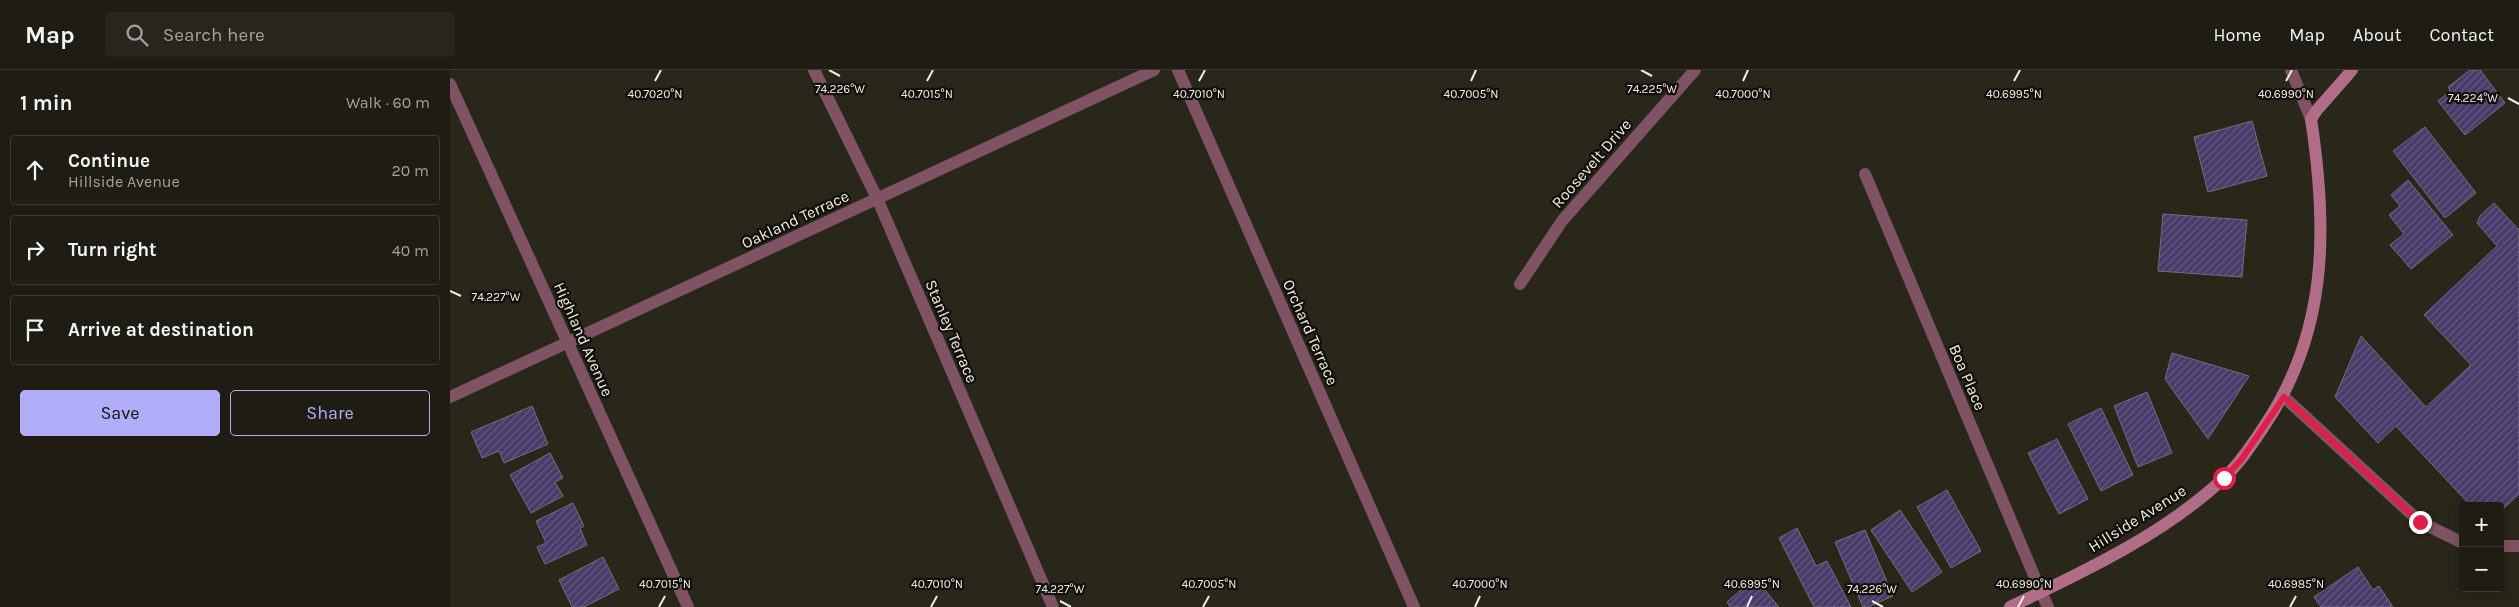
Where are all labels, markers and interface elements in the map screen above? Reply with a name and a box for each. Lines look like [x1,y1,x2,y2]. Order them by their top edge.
search box [105,12,455,57]
text: Map [25,21,75,49]
icon: search [123,21,151,49]
text: Search here [163,24,265,46]
text: Home [2213,24,2261,46]
text: Map [2289,24,2325,46]
text: About [2353,24,2402,46]
text: Contact [2430,24,2494,46]
text: 74.226°W [815,82,865,96]
text: 74.225°W [1627,82,1677,96]
text: 40.7020°N [627,87,683,101]
text: 40.7015°N [901,87,953,101]
text: 40.7010°N [1173,87,1225,101]
text: 40.7005°N [1444,87,1498,101]
text: 40.7000°N [1715,87,1771,101]
text: 40.6995°N [1986,87,2042,101]
text: 40.6990°N [2258,87,2314,101]
text: 1 min [20,91,73,115]
text: 74.224°W [2448,91,2498,105]
text: Walk · 60 m [346,93,430,112]
street label: Roosevelt Drive [1548,115,1635,212]
text: Continue [68,150,150,172]
icon: ahead [21,156,49,184]
text: 20 m [391,161,429,180]
text: Hillside Avenue [68,172,180,191]
street label: Oakland Terrace [739,186,852,253]
icon: right [21,236,49,264]
text: Turn right [68,239,157,261]
text: 40 m [392,241,429,260]
street label: Orchard Terrace [1279,276,1342,388]
street label: Stanley Terrace [921,277,982,386]
street label: Highland Avenue [550,279,617,399]
text: 74.227°W [472,290,521,304]
icon: arrive [21,316,49,344]
text: Arrive at destination [68,319,254,341]
street label: Boa Place [1945,341,1990,413]
button: Save [20,390,220,436]
button: Share [230,390,430,436]
route start [2213,467,2236,490]
street label: Hillside Avenue [2085,481,2190,556]
map controls [2459,502,2504,592]
button: + [2459,502,2504,547]
route end [2409,511,2432,534]
button: − [2459,547,2504,592]
text: 40.7015°N [639,577,691,591]
text: 40.7010°N [911,577,963,591]
text: 40.7005°N [1182,577,1236,591]
text: 40.7000°N [1452,577,1508,591]
text: 40.6995°N [1724,577,1780,591]
text: 40.6990°N [1996,577,2052,591]
text: 40.6985°N [2268,577,2324,591]
text: 74.227°W [1036,582,1085,596]
text: 74.226°W [1847,582,1897,596]

